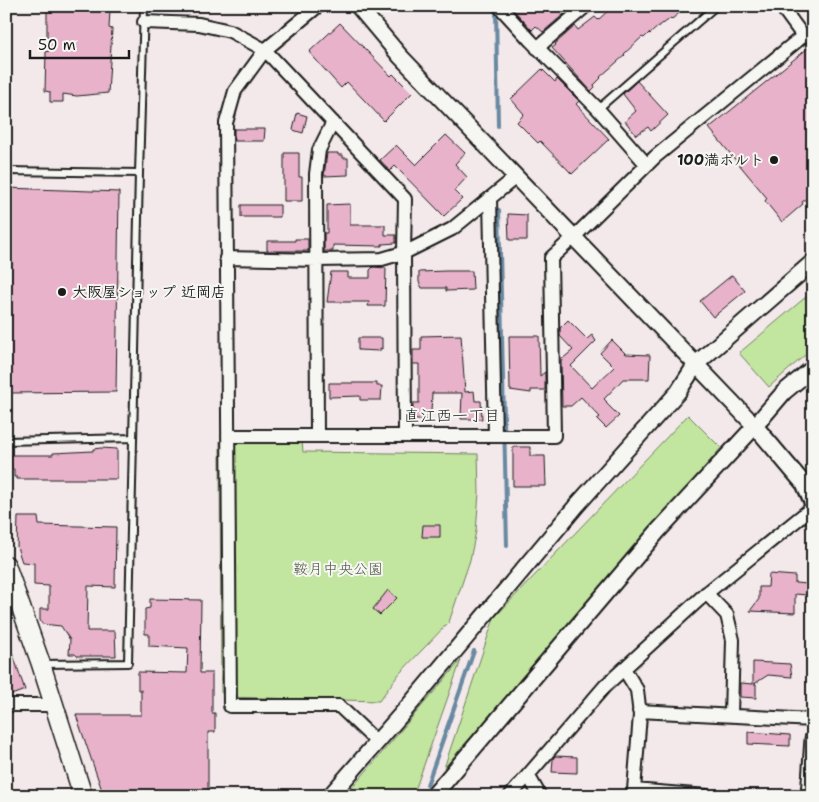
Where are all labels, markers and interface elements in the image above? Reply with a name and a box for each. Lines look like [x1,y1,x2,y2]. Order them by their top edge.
scale bar [30,28,129,60]
text: 50 m [38,35,76,55]
place label: 100満ボルト [677,150,764,170]
marker: 100満ボルト [768,154,780,166]
place label: 大阪屋ショップ 近岡店 [72,282,226,302]
marker: 大阪屋ショップ 近岡店 [56,286,68,298]
district label: 直江西一丁目 [404,405,500,426]
park label: 鞍月中央公園 [293,559,383,579]

